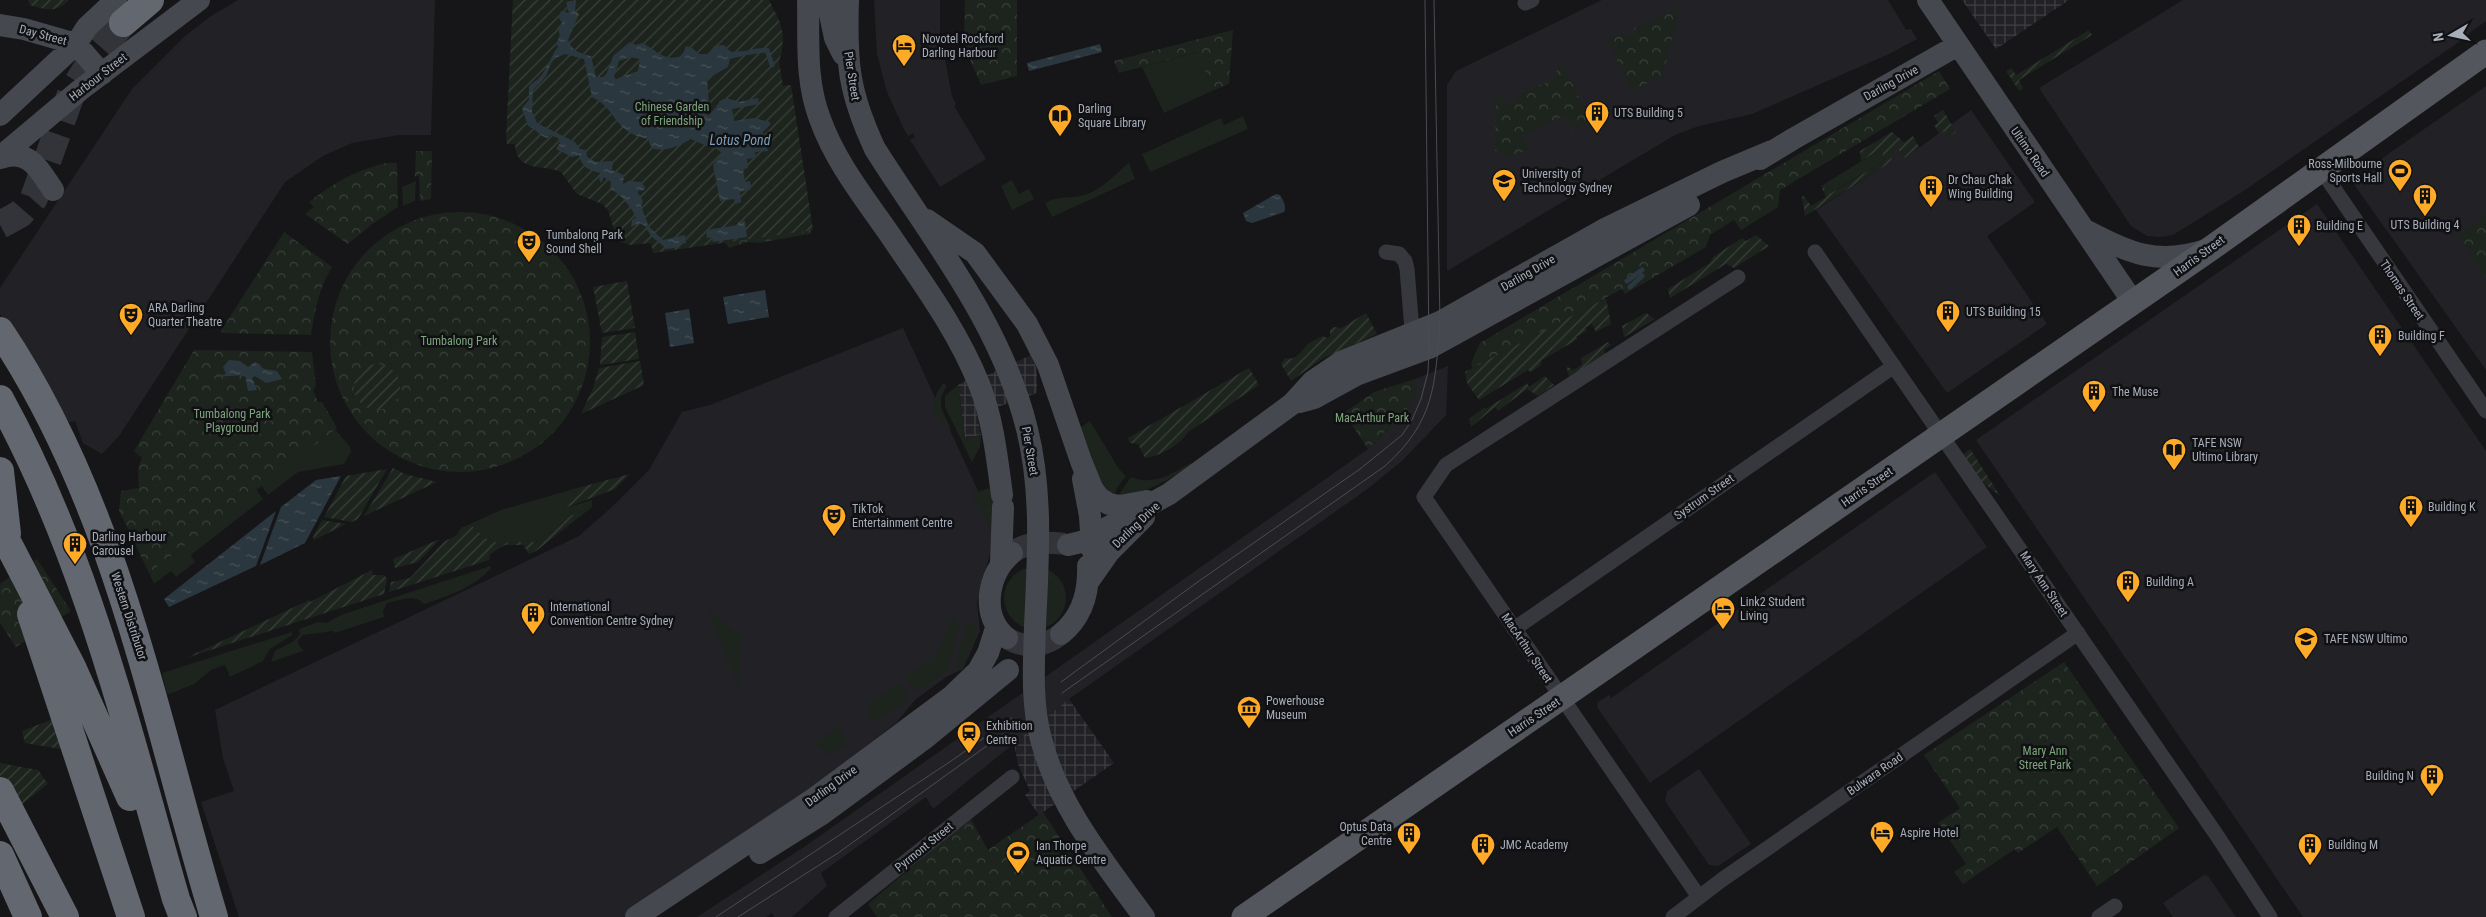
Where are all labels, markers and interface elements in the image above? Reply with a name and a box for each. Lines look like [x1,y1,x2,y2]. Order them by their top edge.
north arrow [2426,10,2476,60]
street label: Day Street [18,22,69,48]
place label: Novotel Rockford Darling Harbour [922,32,1004,60]
text: N [2430,32,2447,43]
hotel icon: Novotel Rockford Darling Harbour [891,33,917,67]
street label: Harbour Street [66,50,130,104]
street label: Pier Street [841,50,863,102]
street label: Darling Drive [1861,62,1921,104]
park label: Chinese Garden of Friendship [635,100,709,128]
building icon: UTS Building 5 [1584,100,1610,134]
place label: Darling Square Library [1078,102,1146,130]
library icon: Darling Square Library [1047,103,1073,137]
place label: UTS Building 5 [1614,106,1683,120]
street label: Ultimo Road [2008,124,2052,180]
water label: Lotus Pond [710,132,771,148]
place label: Ross-Milbourne Sports Hall [2308,157,2382,185]
sports icon: Ross-Milbourne Sports Hall [2387,158,2413,192]
place label: University of Technology Sydney [1522,167,1612,195]
school or university icon: University of Technology Sydney [1491,168,1517,202]
place label: Dr Chau Chak Wing Building [1948,173,2013,201]
building icon: Dr Chau Chak Wing Building [1918,174,1944,208]
building icon: UTS Building 4 [2412,183,2438,217]
building icon: Building E [2286,213,2312,247]
place label: UTS Building 4 [2391,218,2459,232]
place label: Building E [2316,219,2363,233]
place label: Tumbalong Park Sound Shell [546,228,623,256]
theatre icon: Tumbalong Park Sound Shell [516,229,542,263]
street label: Harris Street [2171,233,2228,279]
street label: Darling Drive [1498,252,1558,294]
street label: Thomas Street [2377,257,2427,323]
building icon: UTS Building 15 [1935,299,1961,333]
place label: ARA Darling Quarter Theatre [148,301,223,329]
theatre icon: ARA Darling Quarter Theatre [118,302,144,336]
place label: UTS Building 15 [1966,305,2041,319]
building icon: Building F [2367,323,2393,357]
place label: Building F [2398,329,2445,343]
park label: Tumbalong Park [421,334,498,348]
building icon: The Muse [2081,379,2107,413]
place label: The Muse [2112,385,2159,399]
park label: Tumbalong Park Playground [194,407,271,435]
park label: MacArthur Park [1335,411,1410,425]
street label: Pier Street [1019,425,1041,477]
place label: TAFE NSW Ultimo Library [2192,436,2258,464]
library icon: TAFE NSW Ultimo Library [2161,437,2187,471]
street label: Harris Street [1839,464,1896,510]
street label: Systrum Street [1671,471,1737,523]
building icon: Building K [2398,494,2424,528]
street label: Darling Drive [1109,499,1163,551]
place label: Building K [2428,500,2476,514]
place label: TikTok Entertainment Centre [852,502,953,530]
theatre icon: TikTok Entertainment Centre [821,503,847,537]
place label: Darling Harbour Carousel [92,530,167,558]
building icon: Darling Harbour Carousel [62,531,88,565]
street label: Mary Ann Street [2017,549,2071,620]
building icon: Building A [2115,569,2141,603]
street label: Western Distributor [108,570,150,662]
place label: Building A [2146,575,2194,589]
place label: Link2 Student Living [1740,595,1805,623]
hotel icon: Link2 Student Living [1710,596,1736,630]
place label: International Convention Centre Sydney [550,600,673,628]
building icon: International Convention Centre Sydney [520,601,546,635]
street label: MacArthur Street [1499,611,1556,686]
school or university icon: TAFE NSW Ultimo [2293,626,2319,660]
place label: TAFE NSW Ultimo [2324,632,2408,646]
place label: Powerhouse Museum [1266,694,1325,722]
street label: Harris Street [1505,694,1563,739]
museum icon: Powerhouse Museum [1236,695,1262,729]
place label: Exhibition Centre [986,719,1033,747]
station icon: Exhibition Centre [956,720,982,754]
park label: Mary Ann Street Park [2019,744,2072,772]
street label: Bulwara Road [1844,750,1906,798]
street label: Darling Drive [803,762,860,809]
building icon: Building N [2419,763,2445,797]
place label: Building N [2366,769,2414,783]
street label: Pyrmont Street [892,819,956,875]
place label: Optus Data Centre [1339,820,1392,848]
hotel icon: Aspire Hotel [1869,820,1895,854]
building icon: Optus Data Centre [1396,821,1422,855]
place label: Aspire Hotel [1900,826,1958,840]
building icon: JMC Academy [1470,832,1496,866]
building icon: Building M [2297,832,2323,866]
place label: JMC Academy [1500,838,1568,852]
place label: Building M [2328,838,2378,852]
place label: Ian Thorpe Aquatic Centre [1036,839,1106,867]
sports icon: Ian Thorpe Aquatic Centre [1005,840,1031,874]

